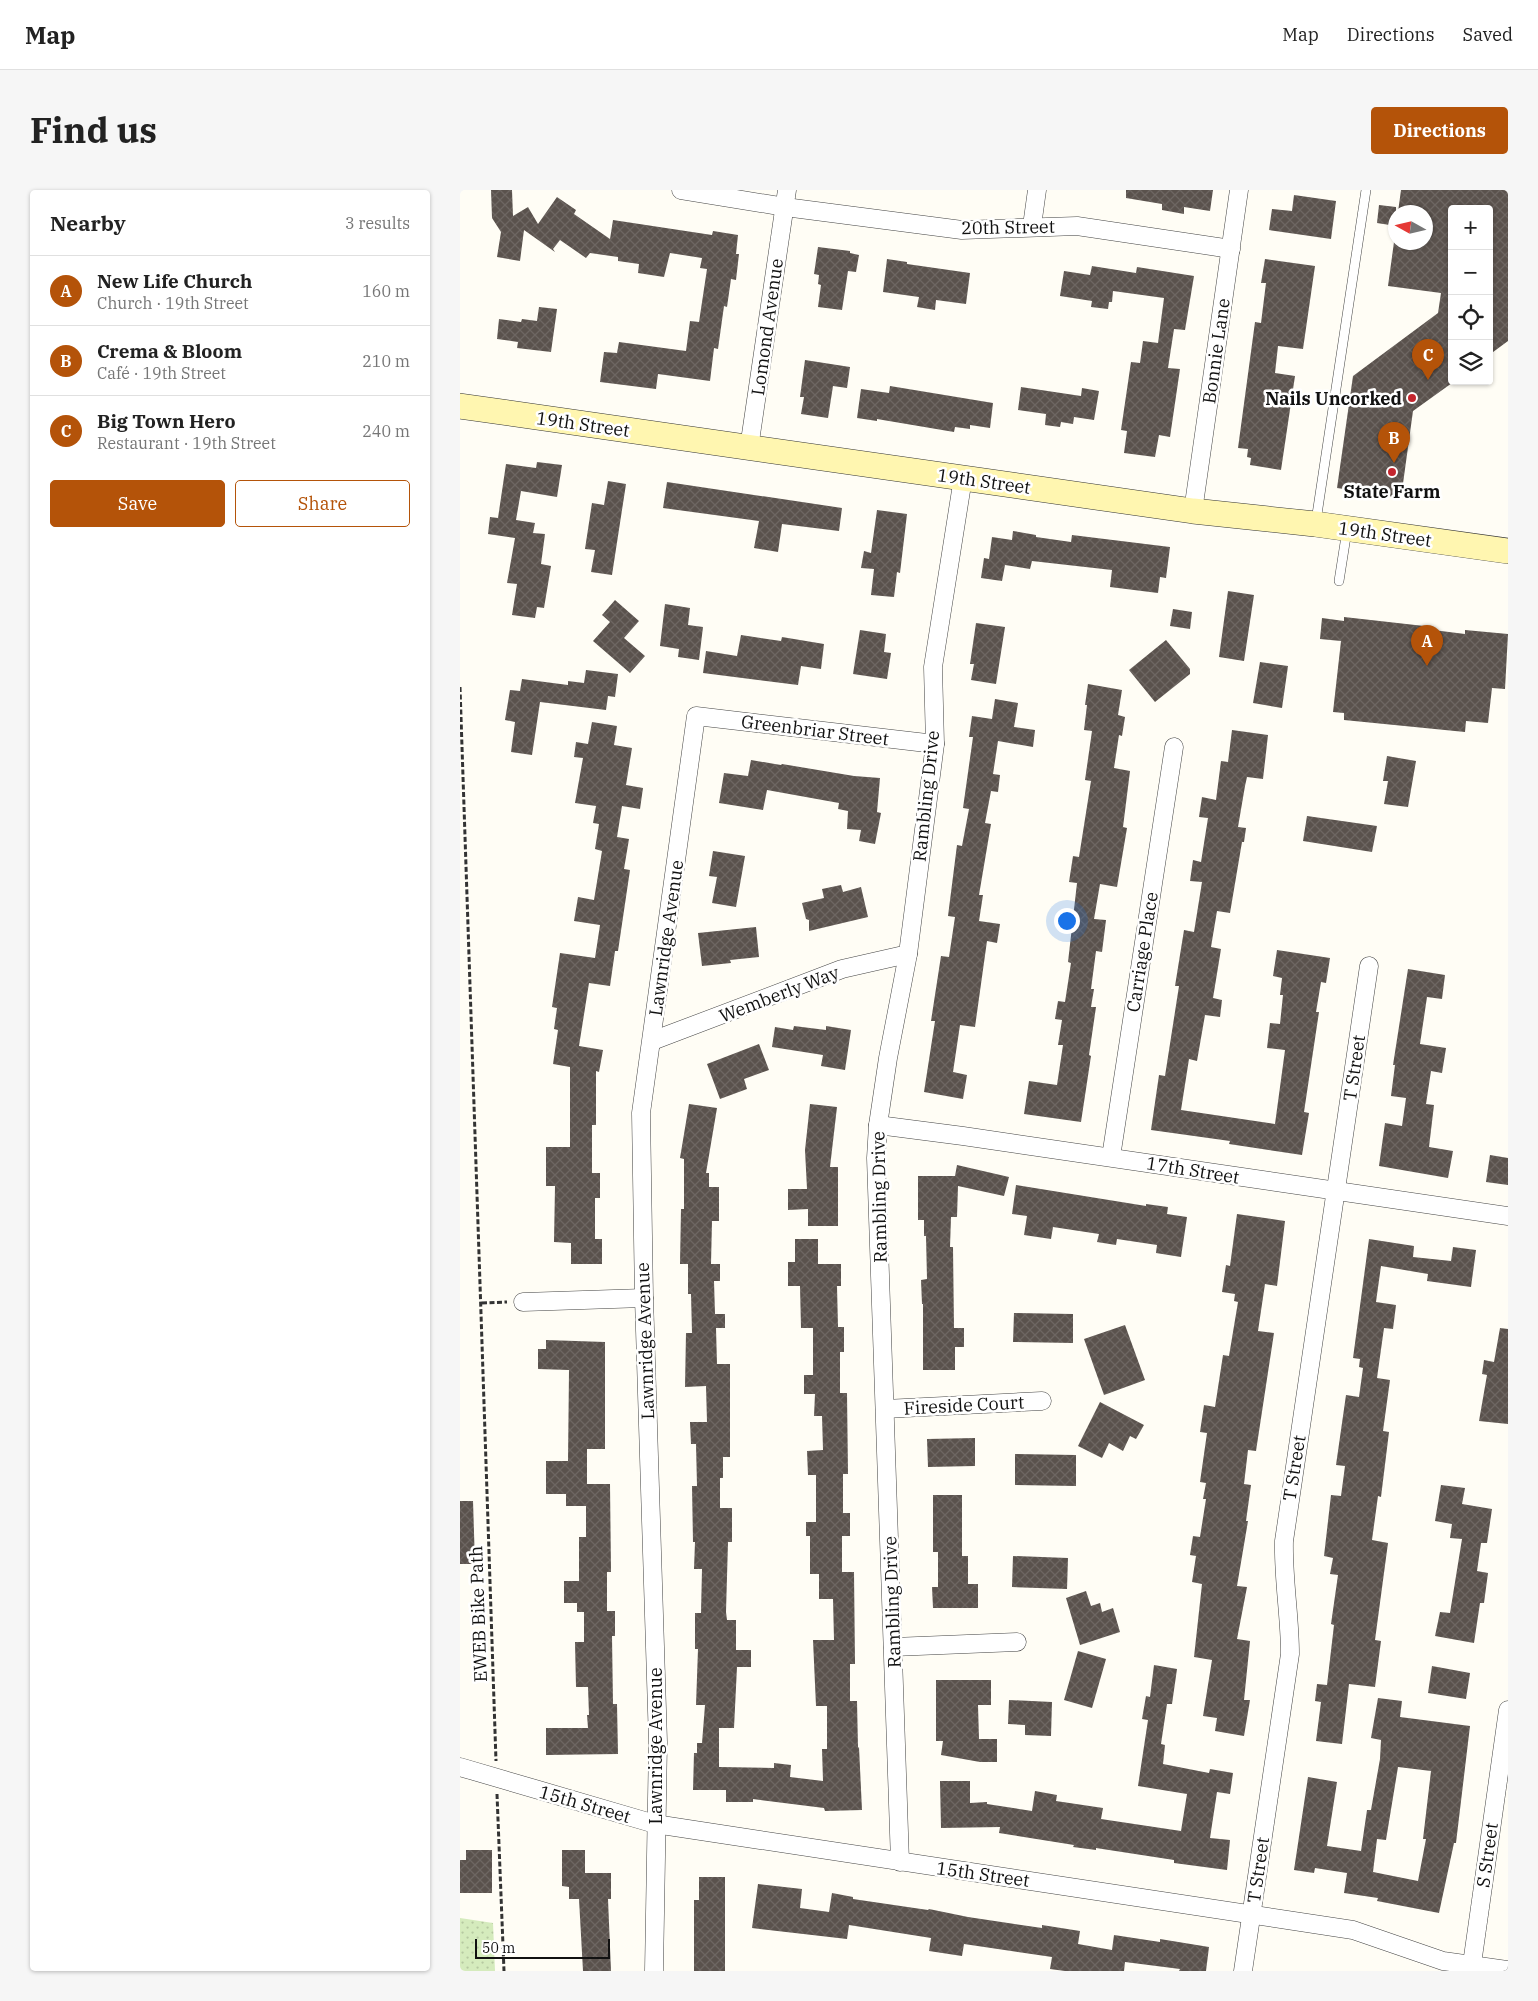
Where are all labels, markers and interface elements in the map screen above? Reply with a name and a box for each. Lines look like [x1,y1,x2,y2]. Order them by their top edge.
text: Map [25,19,75,51]
text: Map [1282,23,1319,46]
text: Directions [1347,23,1435,46]
text: Saved [1463,23,1513,46]
text: Find us [30,107,157,153]
button: Directions [1371,107,1508,154]
north arrow [1388,205,1433,250]
map controls [1448,205,1493,385]
button: + [1448,205,1493,250]
text: Nearby [50,209,126,237]
text: 3 results [345,213,410,233]
street label: 20th Street [961,215,1055,239]
button: − [1448,250,1493,295]
street label: Lomond Avenue [746,257,788,397]
text: New Life Church [97,269,252,293]
text: A [60,281,72,301]
text: 160 m [362,281,410,301]
text: Church · 19th Street [97,293,249,313]
button: locate [1448,295,1493,340]
street label: Bonnie Lane [1197,297,1235,405]
text: Crema & Bloom [97,339,242,363]
pin: C [1412,339,1444,380]
button: layers [1448,340,1493,385]
text: B [60,351,72,371]
text: 210 m [362,351,410,371]
text: Café · 19th Street [97,363,226,383]
place label: Nails Uncorked [1265,387,1402,410]
marker: Nails Uncorked [1406,392,1418,404]
street label: 19th Street [535,406,631,442]
text: Big Town Hero [97,409,236,433]
text: C [61,421,71,441]
text: 240 m [362,421,410,441]
pin: B [1378,422,1410,463]
text: Restaurant · 19th Street [97,433,276,453]
street label: 19th Street [936,463,1032,499]
marker: State Farm [1386,466,1398,478]
button: Save [50,480,225,527]
button: Share [235,480,410,527]
place label: State Farm [1344,480,1441,503]
street label: 19th Street [1337,516,1433,552]
pin: A [1411,625,1443,666]
street label: Greenbriar Street [740,710,890,750]
street label: Rambling Drive [908,729,944,863]
street label: Lawnridge Avenue [644,859,688,1017]
street label: Carriage Place [1121,890,1163,1014]
your location [1054,908,1080,934]
street label: Wemberly Way [716,960,843,1027]
street label: T Street [1338,1033,1370,1103]
street label: Rambling Drive [866,1131,892,1263]
street label: 17th Street [1145,1151,1241,1189]
street label: Lawnridge Avenue [631,1262,659,1420]
street label: Fireside Court [903,1390,1025,1420]
street label: T Street [1277,1433,1311,1503]
street label: Rambling Drive [878,1536,906,1668]
street label: EWEB Bike Path [464,1545,492,1683]
street label: Lawnridge Avenue [644,1667,667,1825]
street label: 15th Street [537,1780,633,1828]
street label: S Street [1471,1821,1503,1889]
street label: T Street [1242,1835,1274,1905]
street label: 15th Street [935,1856,1031,1892]
scale bar [475,1936,610,1959]
text: 50 m [482,1939,515,1957]

